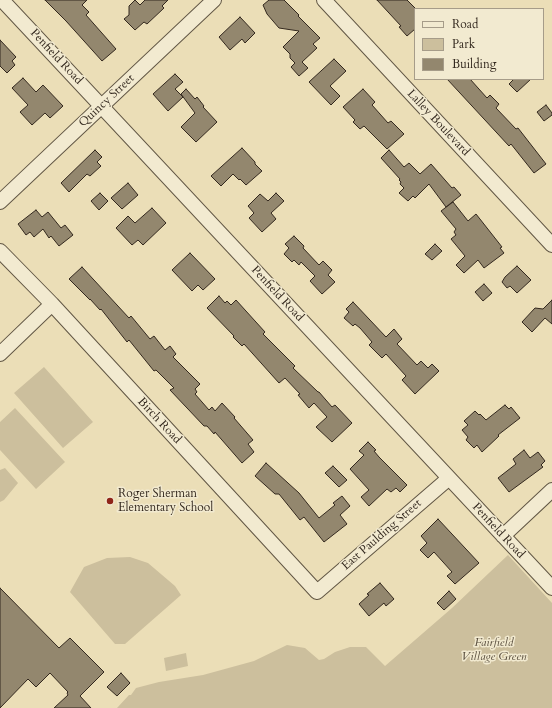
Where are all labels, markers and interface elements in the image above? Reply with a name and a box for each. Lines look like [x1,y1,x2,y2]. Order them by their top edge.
legend [414,8,544,80]
text: Road [452,16,478,32]
street label: Penfield Road [27,26,85,88]
text: Park [452,36,475,52]
text: Building [452,56,496,72]
street label: Quincy Street [76,72,138,130]
street label: Lalley Boulevard [404,87,472,159]
street label: Penfield Road [248,263,306,325]
street label: Birch Road [134,395,184,447]
place label: Roger Sherman Elementary School [118,487,213,515]
marker: Roger Sherman Elementary School [105,496,115,506]
street label: East Paulding Street [339,496,425,574]
street label: Penfield Road [469,500,527,562]
park label: Fairfield Village Green [461,636,527,664]

